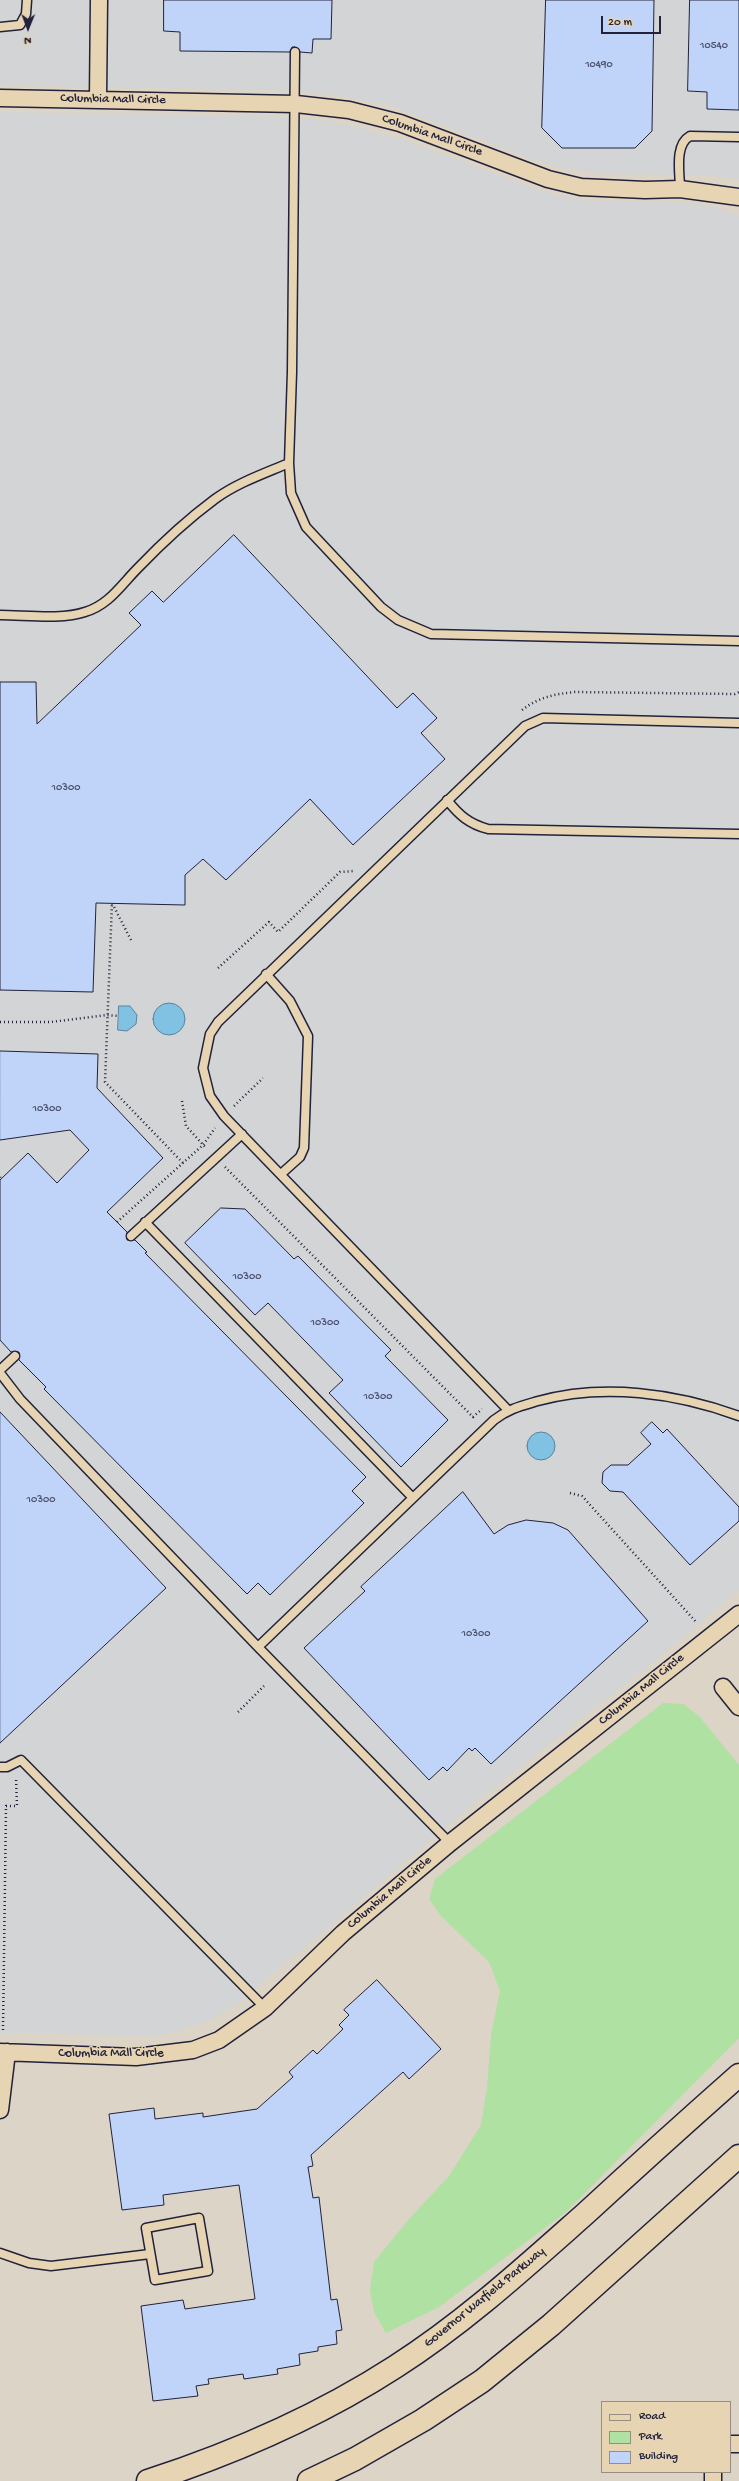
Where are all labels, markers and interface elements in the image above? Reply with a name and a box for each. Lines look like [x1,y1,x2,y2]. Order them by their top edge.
north arrow [8,8,48,48]
scale bar [603,8,663,34]
text: 20 m [608,16,632,30]
text: N [24,34,31,46]
house number: 10540 [700,39,728,53]
house number: 10490 [585,58,613,72]
street label: Columbia Mall Circle [60,91,166,109]
street label: Columbia Mall Circle [380,111,484,161]
house number: 10300 [52,781,80,795]
house number: 10300 [33,1102,61,1116]
house number: 10300 [233,1270,261,1284]
house number: 10300 [311,1316,339,1330]
house number: 10300 [364,1390,392,1404]
house number: 10300 [27,1493,55,1507]
house number: 10300 [462,1627,490,1641]
street label: Columbia Mall Circle [596,1651,688,1729]
street label: Columbia Mall Circle [345,1853,435,1933]
street label: Columbia Mall Circle [58,2046,164,2062]
street label: Governor Warfield Parkway [421,2244,549,2352]
legend [601,2401,731,2473]
text: Road [639,2410,665,2424]
text: Park [639,2430,662,2444]
text: Building [639,2450,678,2464]

